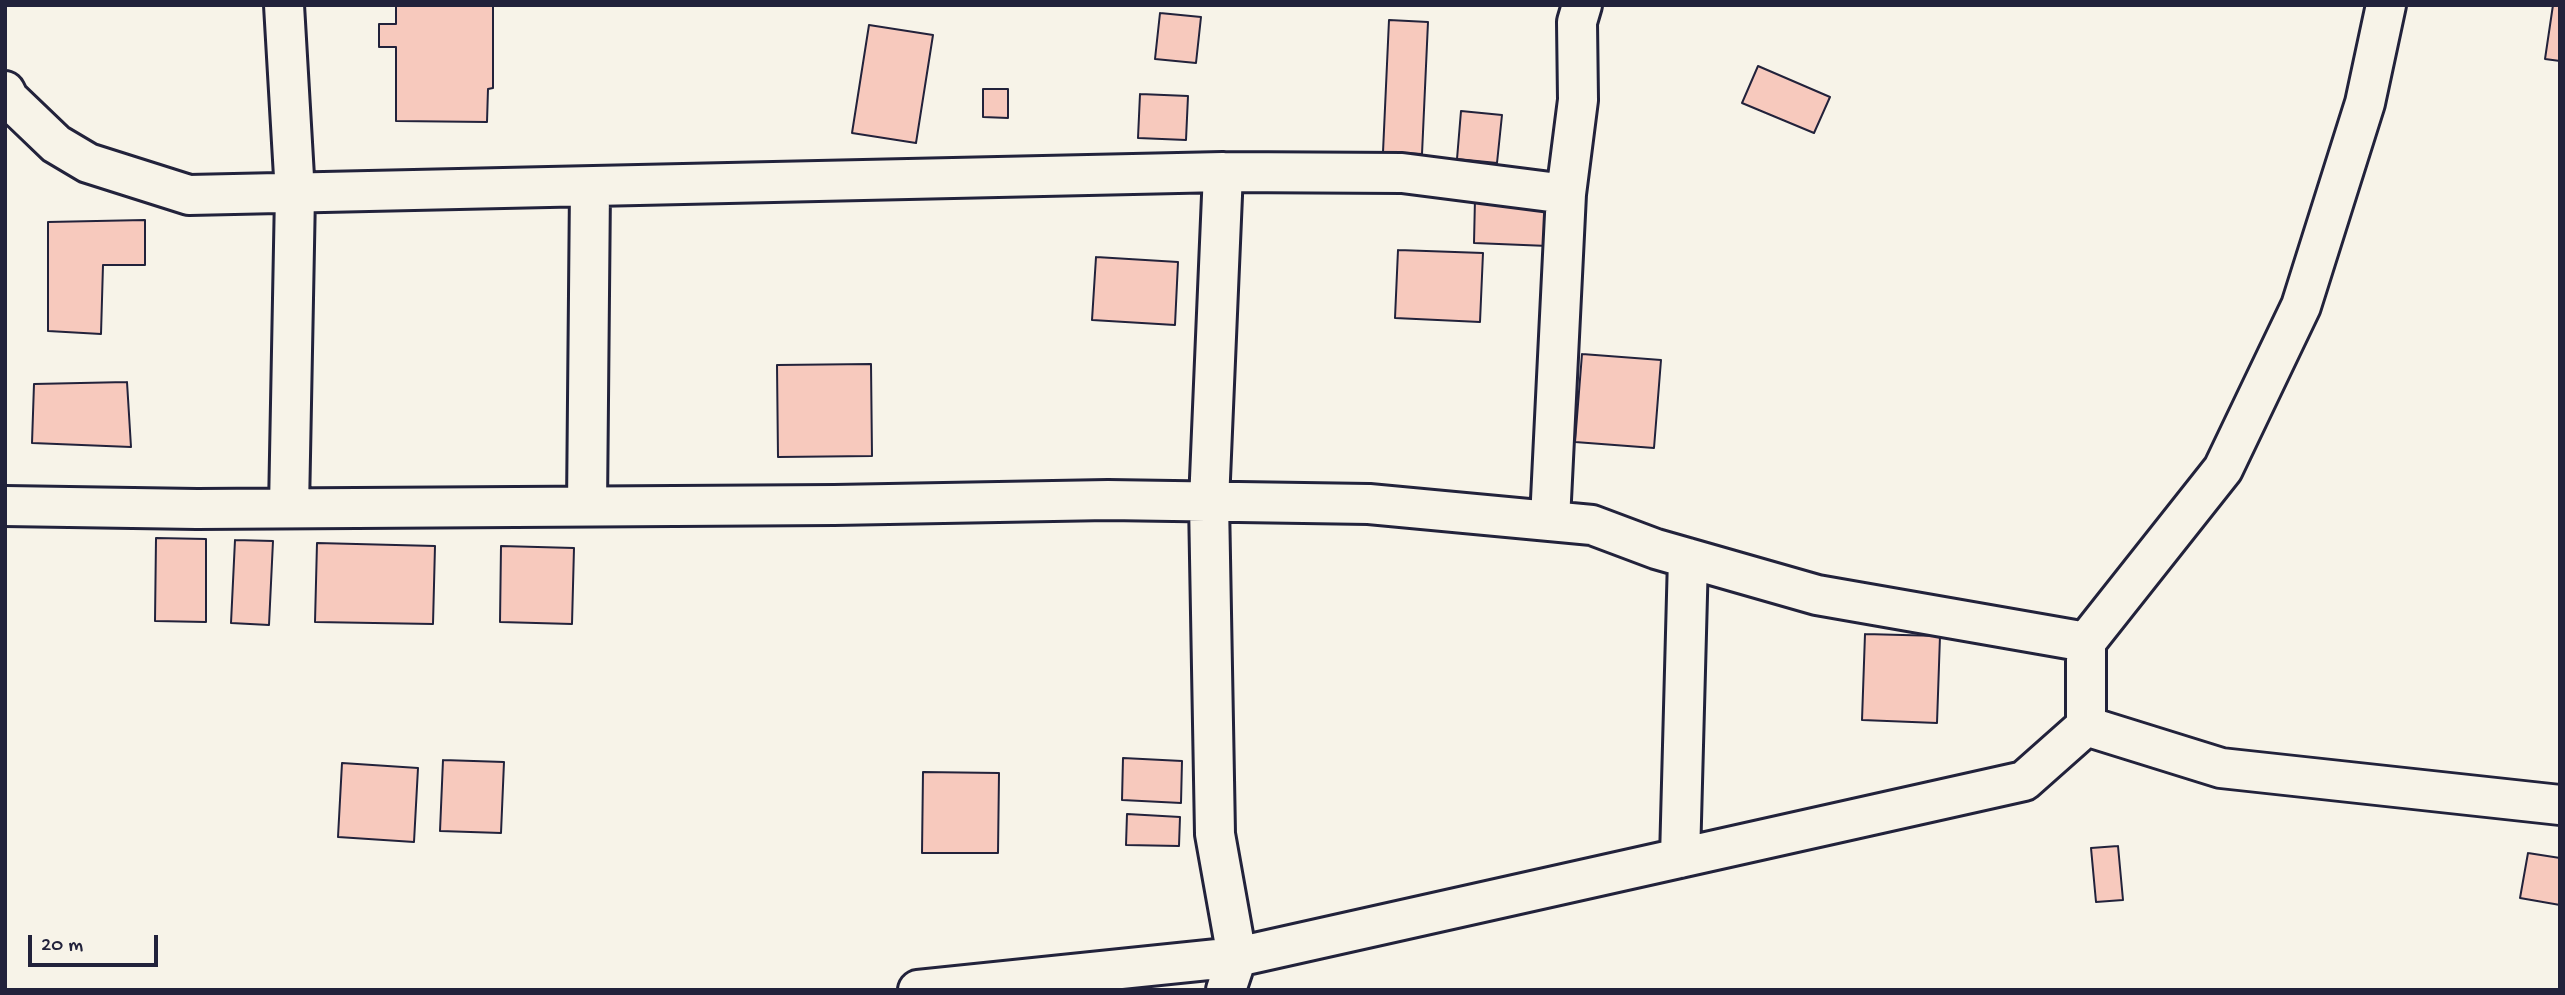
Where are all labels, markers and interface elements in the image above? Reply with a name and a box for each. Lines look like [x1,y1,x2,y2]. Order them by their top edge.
scale bar [32,922,161,966]
text: 20 m [41,934,83,959]

